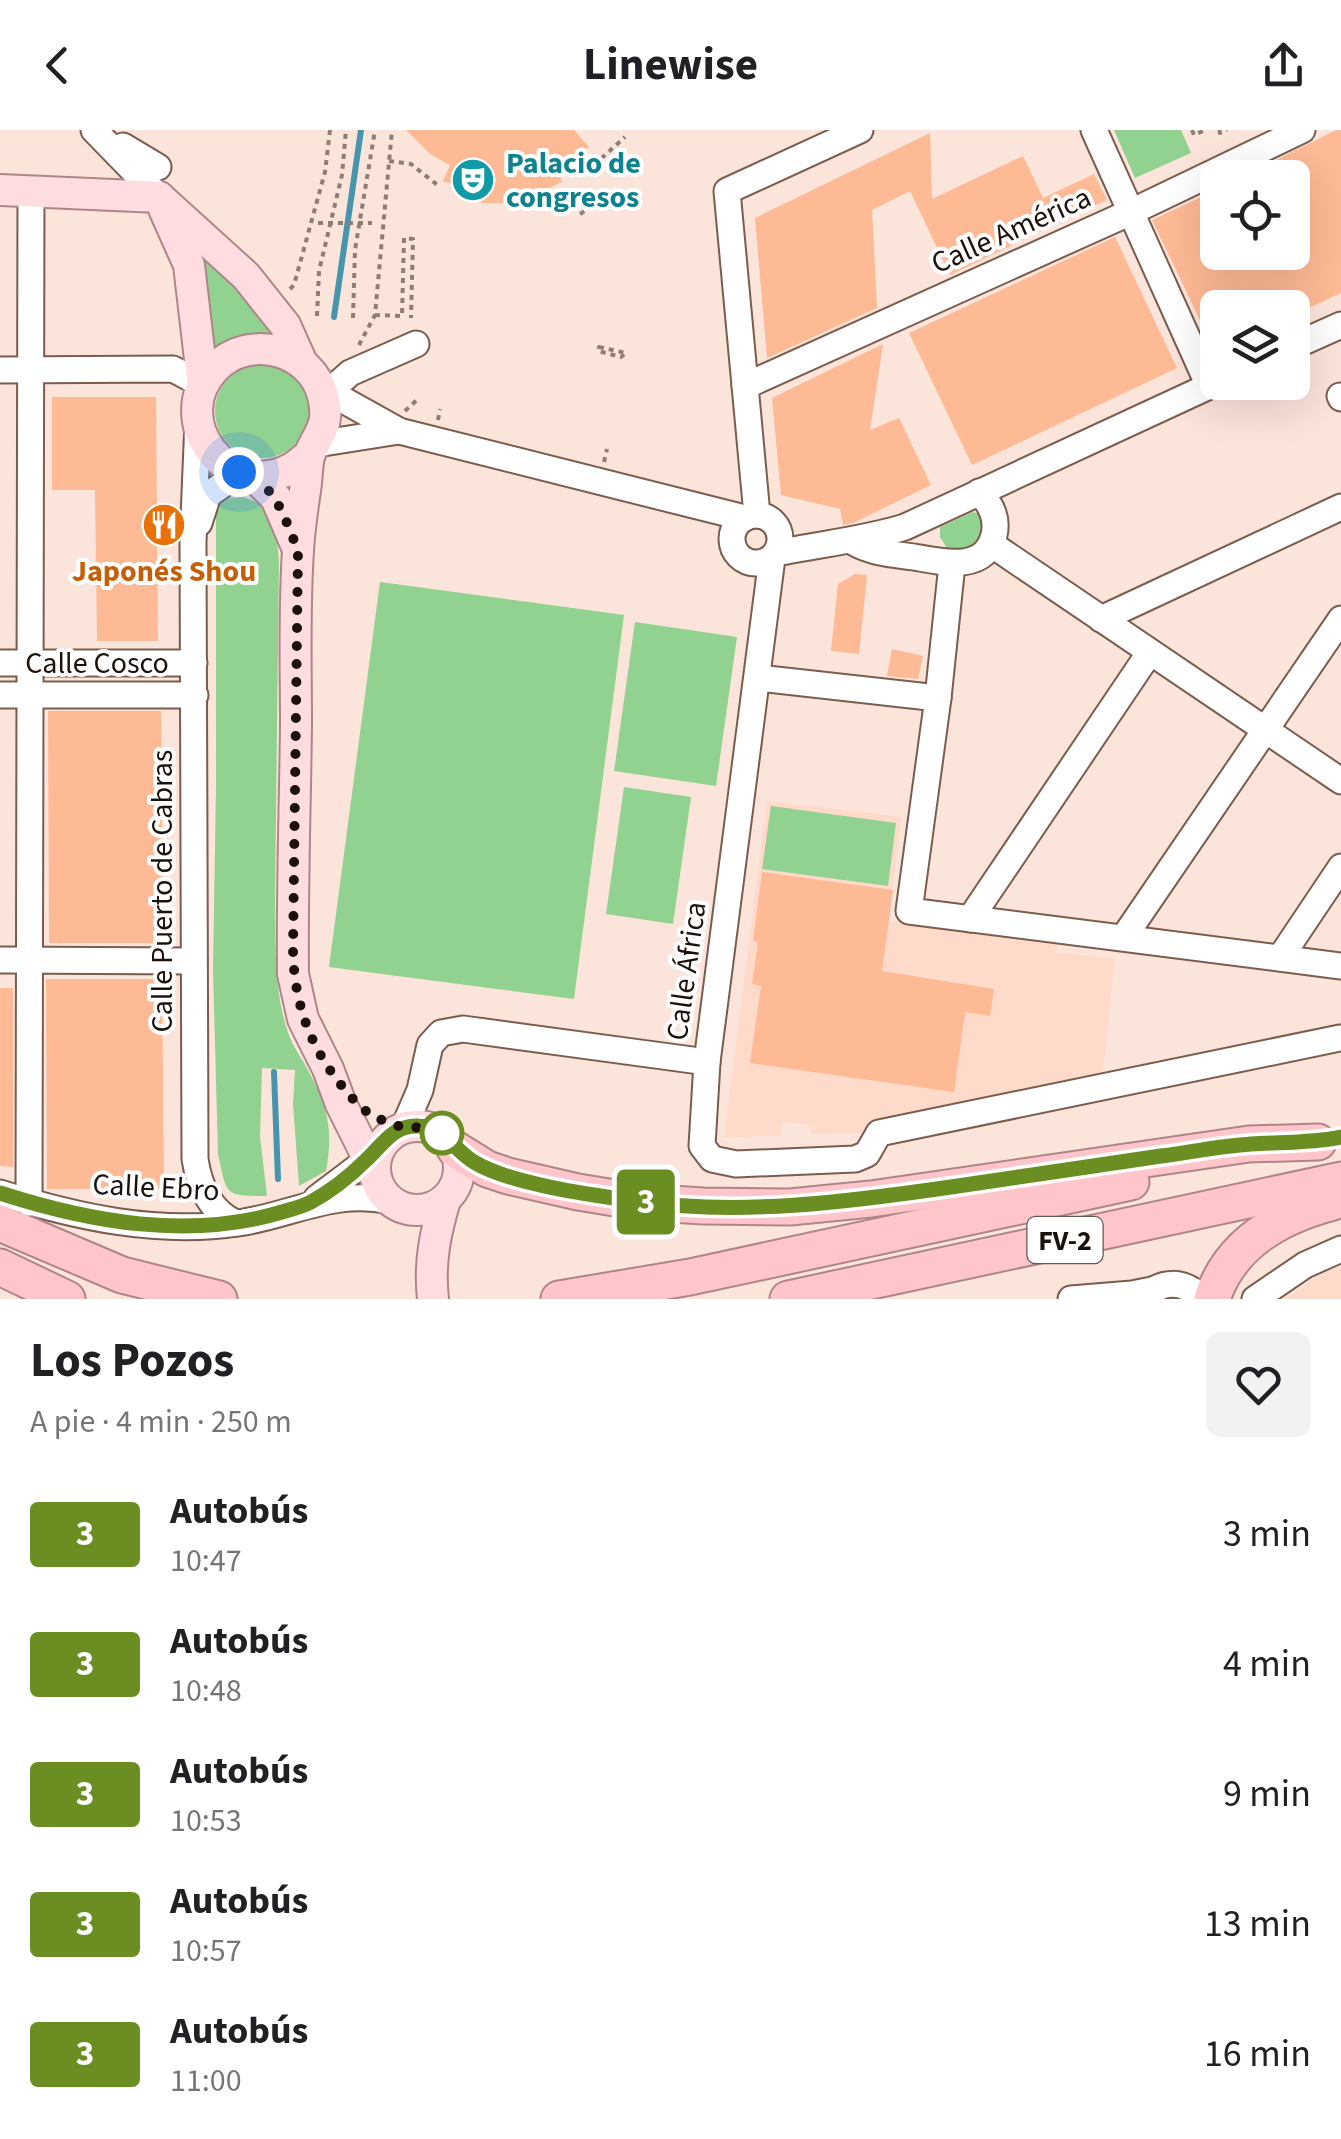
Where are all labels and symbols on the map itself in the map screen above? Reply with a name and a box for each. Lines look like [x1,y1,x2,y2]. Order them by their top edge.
place label: Palacio de congresos [506,142,641,219]
theatre icon: Palacio de congresos [450,157,496,203]
street label: Calle América [924,176,1098,285]
your location [214,447,264,497]
restaurant icon: Japonés Shou [141,502,187,548]
place label: Japonés Shou [72,550,256,593]
street label: Calle Cosco [25,642,169,685]
street label: Calle Puerto de Cabras [141,750,184,1032]
street label: Calle África [655,899,717,1043]
unlabelled marker [421,1112,463,1154]
street label: Calle Ebro [91,1163,221,1212]
line badge: 3 [614,1170,678,1234]
road number: FV-2 [1028,1217,1102,1263]

